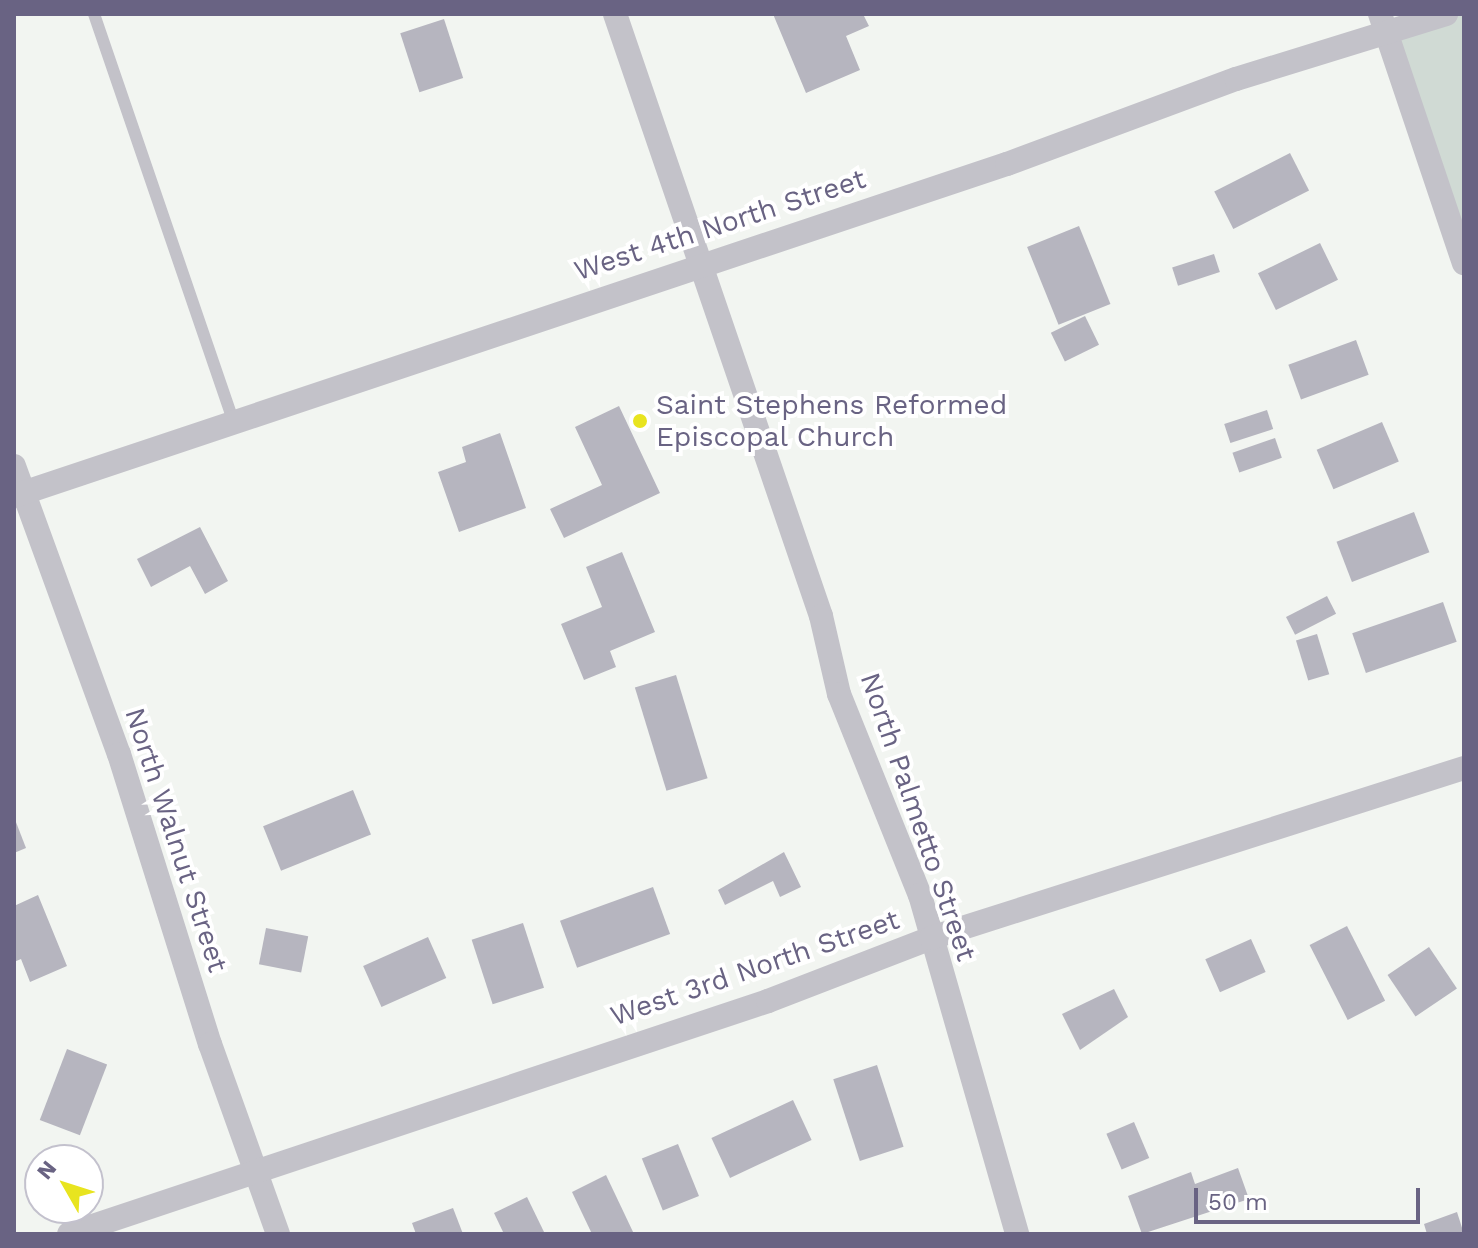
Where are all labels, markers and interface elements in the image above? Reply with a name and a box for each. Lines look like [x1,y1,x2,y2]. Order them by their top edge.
street label: West 4th North Street [570,162,870,288]
place label: Saint Stephens Reformed Episcopal Church [656,388,1007,454]
marker: Saint Stephens Reformed Episcopal Church [631,412,649,430]
street label: North Palmetto Street [853,669,983,965]
street label: North Walnut Street [117,703,235,977]
street label: West 3rd North Street [606,903,904,1033]
north arrow [24,1144,104,1224]
text: N [32,1156,61,1184]
scale bar [1198,1172,1424,1222]
text: 50 m [1208,1188,1268,1216]

